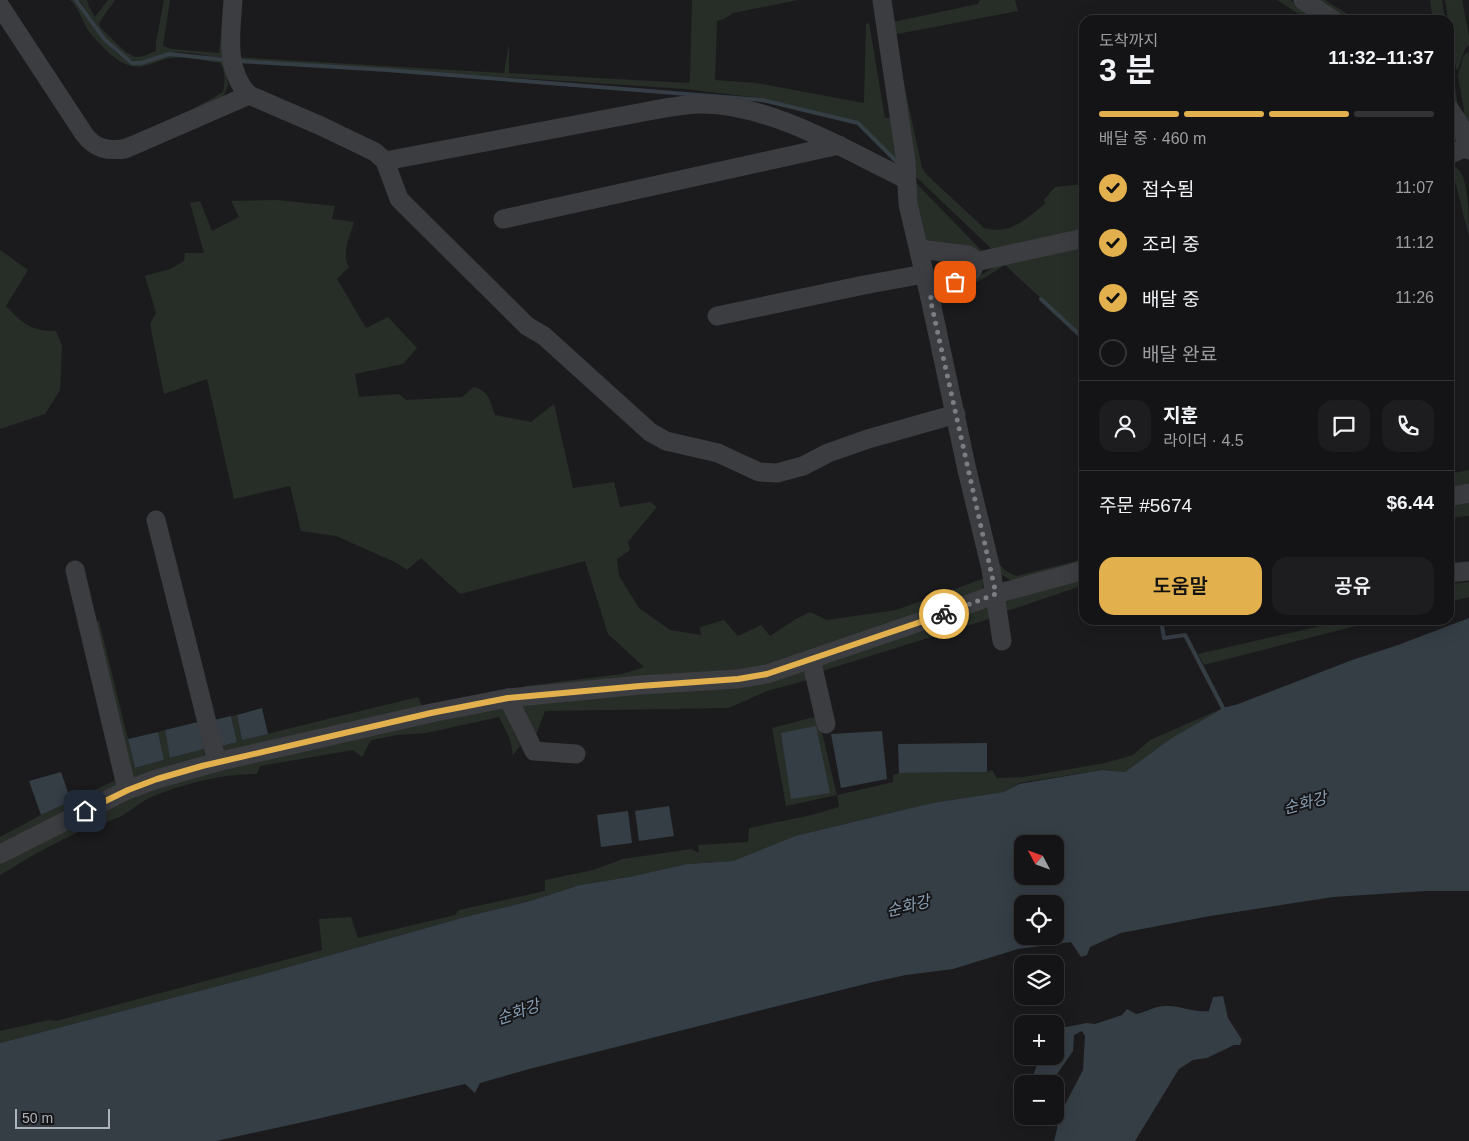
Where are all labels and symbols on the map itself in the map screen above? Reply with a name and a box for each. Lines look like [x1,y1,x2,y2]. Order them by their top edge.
pin [934,261,976,303]
courier [919,589,969,639]
water label: 순화강 [1281,788,1331,817]
pin [64,790,106,832]
north arrow [1014,835,1064,885]
water label: 순화강 [885,892,934,920]
water label: 순화강 [494,996,544,1027]
scale bar [15,1106,110,1129]

